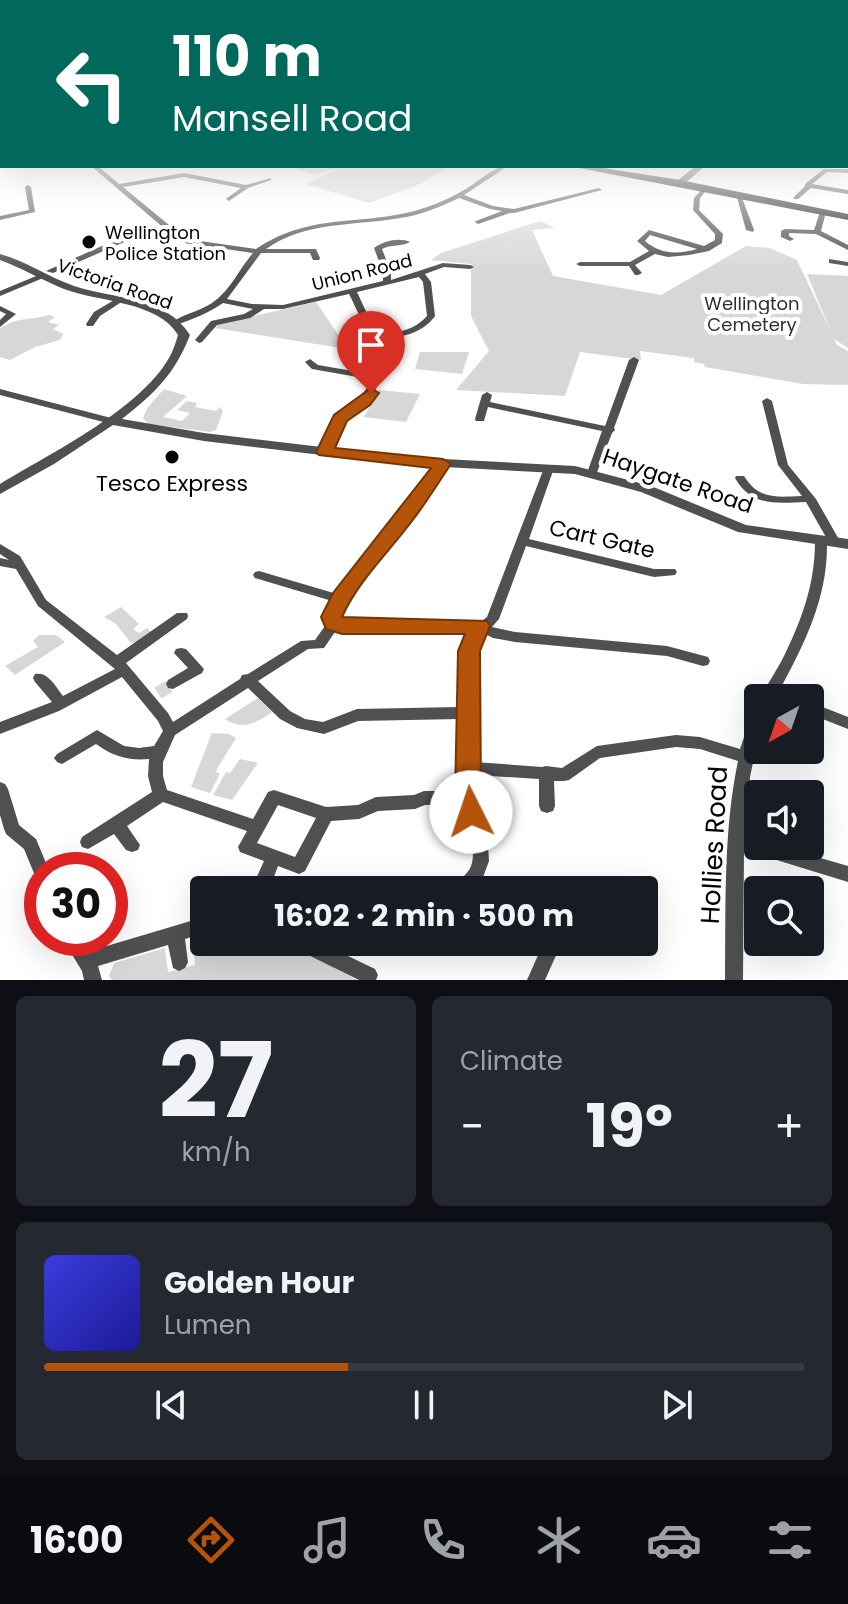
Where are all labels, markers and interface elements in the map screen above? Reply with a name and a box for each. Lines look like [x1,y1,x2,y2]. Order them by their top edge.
text: 110 m [172,17,322,96]
icon: left [40,32,144,136]
text: Mansell Road [172,93,412,144]
place label: Wellington Police Station [105,220,226,266]
marker: Wellington Police Station [80,233,98,251]
street label: Union Road [309,247,415,297]
street label: Victoria Road [54,253,176,315]
park label: Wellington Cemetery [704,291,800,337]
pin [337,311,405,393]
icon: arrive [349,323,393,367]
street label: Haygate Road [599,441,757,521]
marker: Tesco Express [163,448,181,466]
place label: Tesco Express [96,468,248,499]
street label: Cart Gate [546,512,658,566]
north arrow [744,684,824,764]
map controls [744,684,824,956]
street label: Hollies Road [692,765,736,925]
position arrow [429,770,513,854]
button: sound [744,780,824,860]
speed limit sign: 30 [24,852,128,956]
button: search [744,876,824,956]
text: 16:02 · 2 min · 500 m [274,894,574,937]
text: 27 [158,1008,274,1153]
text: Climate [460,1043,563,1079]
text: 19° [585,1084,673,1168]
text: − [460,1096,484,1157]
text: + [774,1096,804,1157]
text: km/h [181,1134,251,1170]
text: Golden Hour [164,1261,354,1304]
text: Lumen [164,1307,251,1343]
icon: previous [149,1383,193,1427]
icon: pause [402,1383,446,1427]
icon: next [655,1383,699,1427]
icon: directions [183,1512,239,1568]
icon: music [299,1512,355,1568]
icon: phone [415,1512,471,1568]
icon: climate [531,1512,587,1568]
icon: car [646,1512,702,1568]
icon: filters [762,1512,818,1568]
text: 16:00 [30,1515,124,1566]

